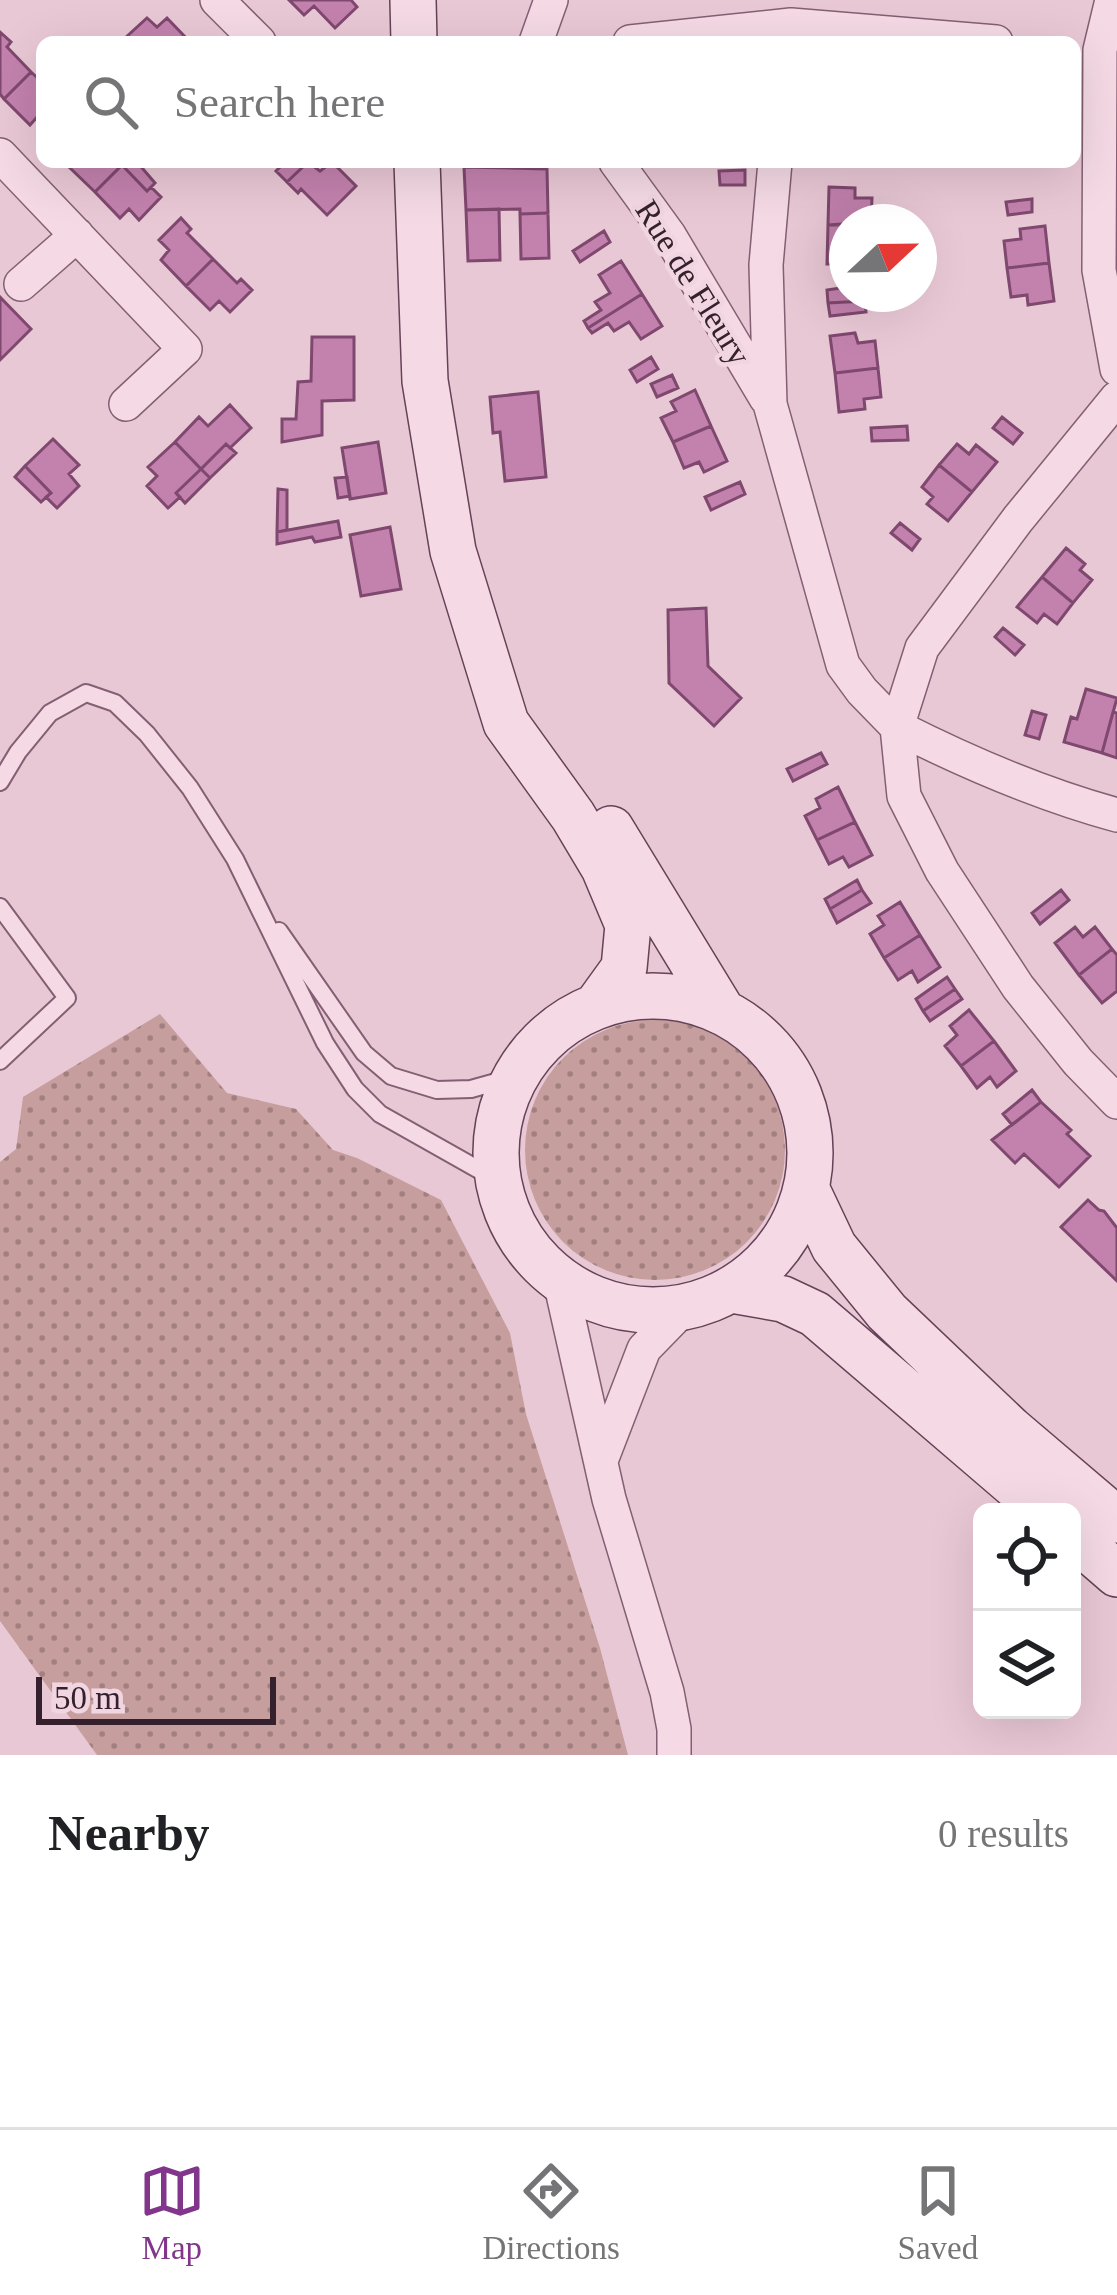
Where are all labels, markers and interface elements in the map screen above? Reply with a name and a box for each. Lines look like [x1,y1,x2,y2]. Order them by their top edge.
search box [36,36,1081,168]
icon: search [78,69,144,135]
text: Search here [174,77,385,127]
street label: Rue de Fleury [628,194,758,372]
north arrow [829,204,937,312]
map controls [973,1503,1081,1719]
button: locate [973,1503,1081,1611]
button: layers [973,1611,1081,1719]
scale bar [36,1671,276,1724]
text: 50 m [54,1680,121,1716]
text: Nearby [48,1805,209,1861]
text: 0 results [938,1812,1069,1855]
tab: Map [139,2158,205,2267]
tab: Directions [482,2158,620,2267]
tab: Saved [898,2158,978,2267]

